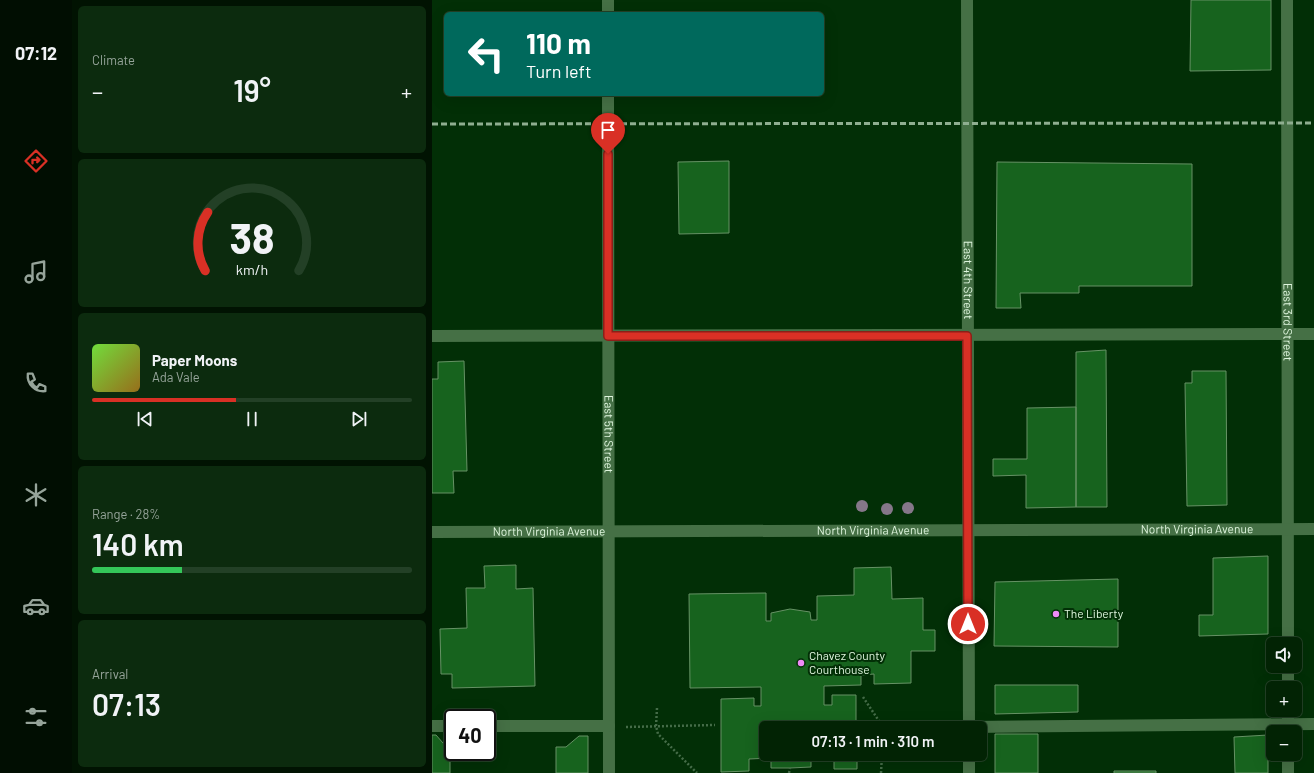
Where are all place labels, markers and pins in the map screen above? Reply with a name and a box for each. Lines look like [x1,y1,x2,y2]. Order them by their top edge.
pin [591,113,625,154]
place label: The Liberty [1064,606,1124,620]
marker: The Liberty [1051,609,1061,619]
place label: Chavez County Courthouse [809,648,886,676]
marker: Chavez County Courthouse [796,658,806,668]

